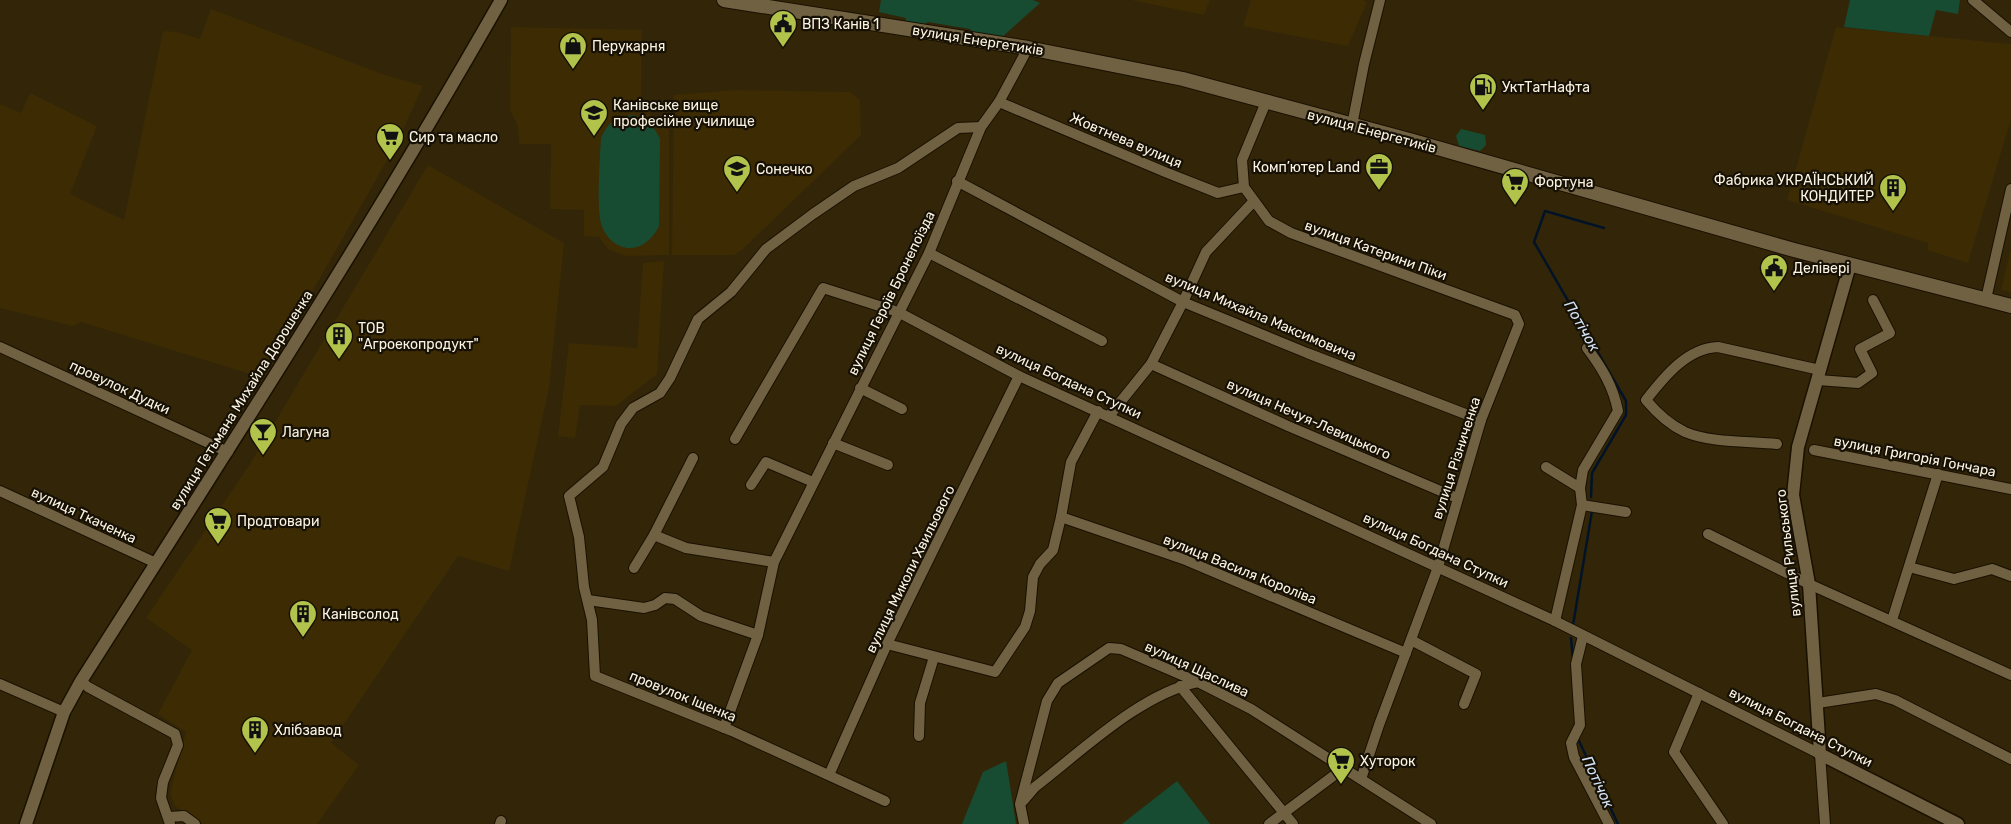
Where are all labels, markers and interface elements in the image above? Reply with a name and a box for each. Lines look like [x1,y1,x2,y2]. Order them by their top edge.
public building icon: ВПЗ Канів 1 [768,9,798,48]
place label: ВПЗ Канів 1 [802,16,879,33]
street label: вулиця Енергетиків [911,22,1045,59]
shop icon: Перукарня [558,31,588,70]
place label: Перукарня [592,38,665,55]
fuel station icon: УктТатНафта [1468,72,1498,111]
place label: УктТатНафта [1502,79,1590,96]
place label: Канівське вище професійне училище [613,97,755,130]
school or university icon: Канівське вище професійне училище [579,98,609,137]
street label: вулиця Енергетиків [1306,106,1438,157]
street label: Жовтнева вулиця [1067,109,1185,172]
supermarket icon: Сир та масло [375,122,405,161]
place label: Сир та масло [409,129,498,146]
office icon: Комп’ютер Land [1364,152,1394,191]
school or university icon: Сонечко [722,154,752,193]
place label: Комп’ютер Land [1252,159,1360,176]
place label: Сонечко [756,161,813,178]
supermarket icon: Фортуна [1500,167,1530,206]
place label: Фабрика УКРАЇНСЬКИЙ КОНДИТЕР [1714,171,1874,205]
building icon: Фабрика УКРАЇНСЬКИЙ КОНДИТЕР [1878,173,1908,212]
place label: Фортуна [1534,174,1593,191]
street label: вулиця Героїв Бронепоїзда [844,208,939,378]
street label: вулиця Катерини Піки [1302,217,1449,284]
public building icon: Делівері [1759,253,1789,292]
place label: Делівері [1793,260,1850,277]
street label: вулиця Михайла Максимовича [1163,268,1359,364]
street label: вулиця Гетьмана Михайла Дорошенка [166,287,316,513]
water label: Потічок [1560,297,1604,355]
place label: ТОВ "Агроекопродукт" [358,320,479,353]
building icon: ТОВ "Агроекопродукт" [324,321,354,360]
street label: вулиця Богдана Ступки [993,340,1144,423]
street label: провулок Дудки [67,357,173,418]
street label: вулиця Нечуя-Левицького [1224,376,1393,463]
street label: вулиця Різниченка [1429,395,1484,521]
bar icon: Лагуна [248,417,278,456]
place label: Лагуна [282,424,330,441]
street label: вулиця Григорія Гончара [1832,432,1997,481]
street label: вулиця Миколи Хвильового [862,483,959,656]
street label: вулиця Ткаченка [28,484,139,547]
street label: вулиця Рильського [1772,488,1805,617]
supermarket icon: Продтовари [203,506,233,545]
street label: вулиця Богдана Ступки [1360,509,1511,592]
place label: Продтовари [237,513,319,530]
street label: вулиця Василя Короліва [1161,531,1319,608]
building icon: Канівсолод [288,599,318,638]
place label: Канівсолод [322,606,399,623]
street label: вулиця Щаслива [1142,638,1252,701]
street label: провулок Іщенка [627,667,739,726]
street label: вулиця Богдана Ступки [1726,684,1875,771]
building icon: Хлібзавод [240,715,270,754]
place label: Хлібзавод [274,722,342,739]
supermarket icon: Хуторок [1326,746,1356,785]
place label: Хуторок [1360,753,1416,770]
water label: Потічок [1578,753,1618,812]

